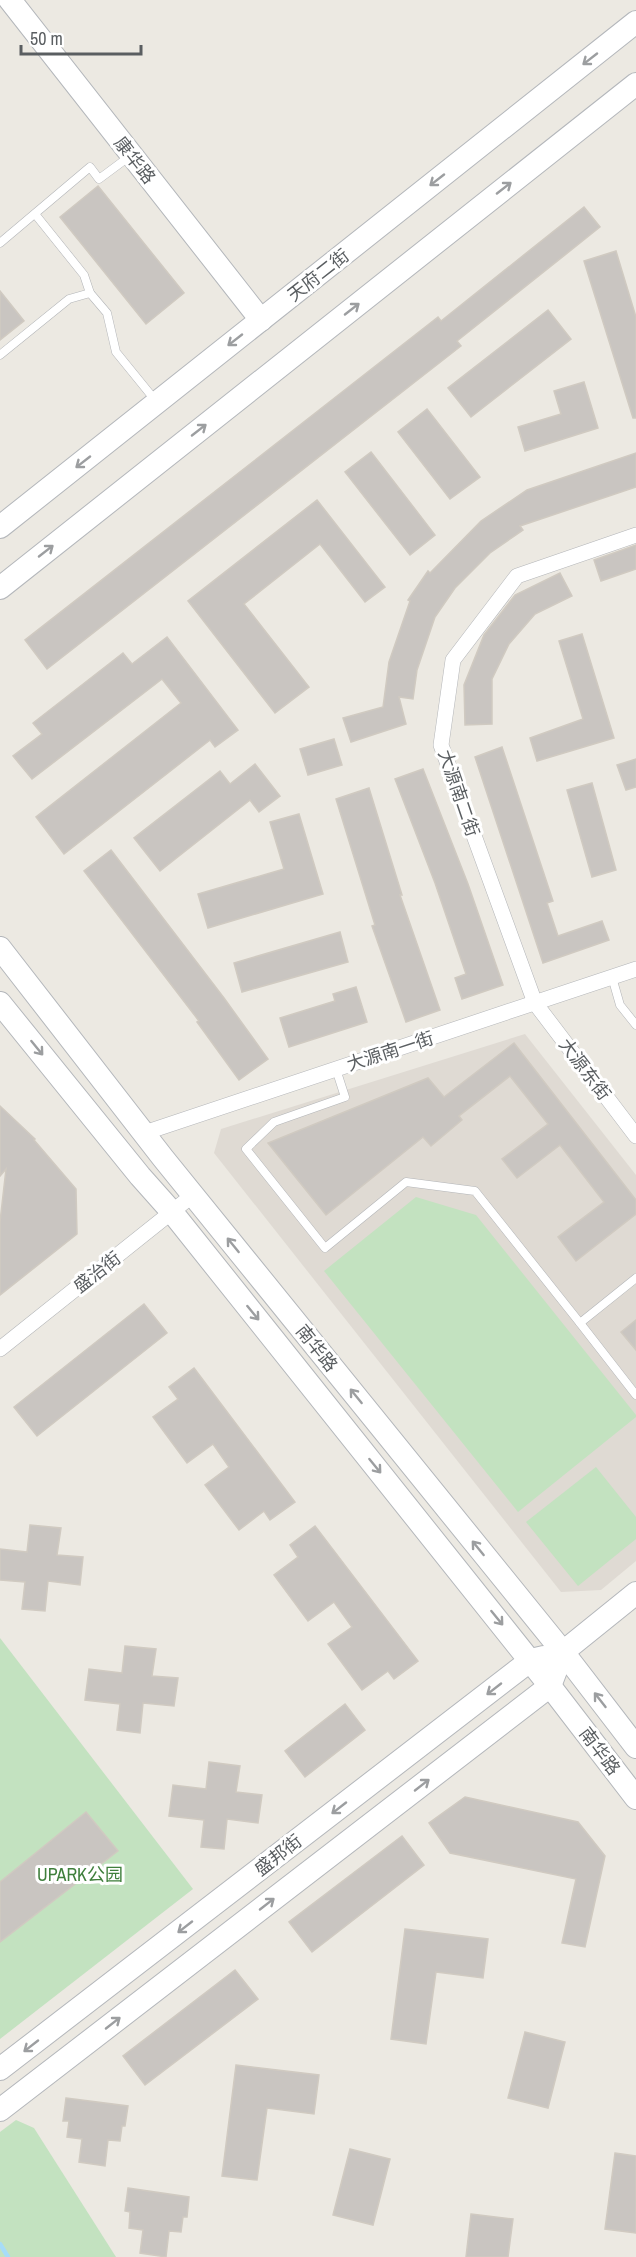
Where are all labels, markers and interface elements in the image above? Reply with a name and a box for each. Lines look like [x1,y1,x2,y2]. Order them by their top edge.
scale bar [21,18,141,56]
text: 50 m [30,26,63,51]
one-way arrow [582,52,598,65]
street label: 康华路 [109,131,161,189]
one-way arrow [430,173,446,186]
one-way arrow [496,181,512,194]
street label: 天府二街 [282,243,354,307]
one-way arrow [343,303,359,316]
one-way arrow [228,334,244,347]
one-way arrow [190,424,206,437]
one-way arrow [75,455,91,468]
one-way arrow [38,545,54,558]
street label: 大源南二街 [433,746,485,840]
street label: 大源南一街 [343,1025,437,1077]
street label: 大源东街 [553,1033,617,1105]
one-way arrow [30,1040,43,1056]
one-way arrow [227,1237,240,1253]
street label: 盛治街 [68,1246,126,1298]
one-way arrow [246,1305,259,1321]
street label: 南华路 [290,1319,344,1377]
one-way arrow [349,1389,362,1405]
one-way arrow [368,1458,381,1474]
one-way arrow [472,1540,485,1556]
one-way arrow [490,1610,503,1626]
one-way arrow [486,1682,502,1695]
one-way arrow [594,1693,607,1709]
street label: 南华路 [574,1722,626,1780]
one-way arrow [413,1778,429,1791]
one-way arrow [332,1801,348,1814]
street label: 盛邦街 [249,1829,307,1881]
park label: UPARK公园 [37,1862,123,1887]
one-way arrow [259,1898,275,1910]
one-way arrow [177,1920,193,1933]
one-way arrow [105,2017,121,2030]
one-way arrow [23,2040,39,2052]

